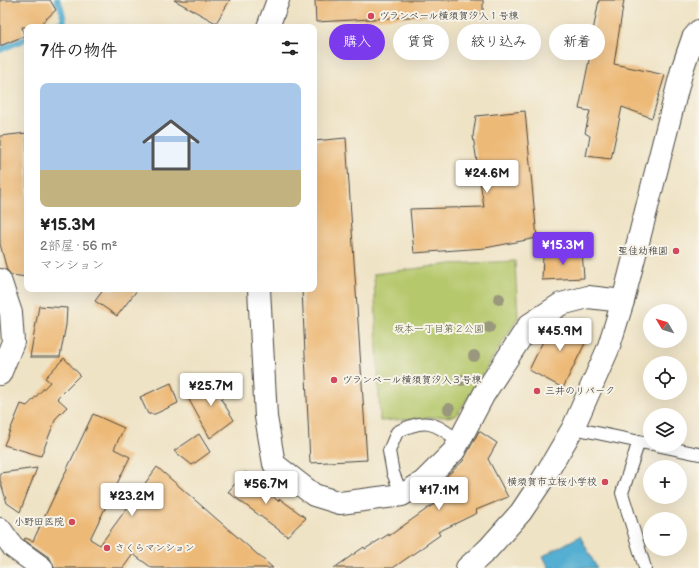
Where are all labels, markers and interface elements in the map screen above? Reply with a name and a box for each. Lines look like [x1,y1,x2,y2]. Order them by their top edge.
place label: ヴランベール横須賀汐入１号棟 [379,10,518,22]
marker: ヴランベール横須賀汐入１号棟 [366,11,376,21]
chip: 購入 [329,24,385,60]
chip: 賃貸 [393,24,449,60]
chip: 絞り込み [457,24,541,60]
chip: 新着 [549,24,605,60]
icon: filters [279,37,301,59]
text: 7件の物件 [40,41,117,61]
icon: home [135,109,207,181]
pin: ¥24.6M [454,160,520,194]
text: ¥24.6M [465,165,509,181]
text: ¥15.3M [40,215,96,235]
pin: ¥15.3M [530,232,596,266]
text: ¥15.3M [542,237,584,253]
text: 2部屋 · 56 m² [40,238,117,254]
place label: 聖佳幼稚園 [618,245,668,257]
marker: 聖佳幼稚園 [671,246,681,256]
text: マンション [40,257,104,273]
north arrow [643,304,687,348]
map controls [643,304,687,556]
pin: ¥45.9M [527,318,593,352]
park label: 坂本一丁目第２公園 [394,323,484,335]
text: ¥45.9M [538,323,582,339]
button: locate [643,356,687,400]
pin: ¥25.7M [178,373,244,407]
place label: ヴランベール横須賀汐入３号棟 [342,374,481,386]
marker: ヴランベール横須賀汐入３号棟 [329,375,339,385]
text: ¥25.7M [189,378,233,394]
place label: 三井のリパーク [545,385,615,397]
marker: 三井のリパーク [532,386,542,396]
button: layers [643,408,687,452]
button: + [643,460,687,504]
pin: ¥56.7M [233,471,299,505]
text: ¥56.7M [244,476,288,492]
place label: 横須賀市立桜小学校 [507,476,597,488]
pin: ¥17.1M [406,477,472,511]
marker: 横須賀市立桜小学校 [600,477,610,487]
text: ¥17.1M [419,482,459,498]
pin: ¥23.2M [99,483,165,517]
text: ¥23.2M [110,488,154,504]
button: − [643,512,687,556]
place label: 小野田医院 [14,516,64,528]
marker: 小野田医院 [67,517,77,527]
place label: さくらマンション [115,542,195,554]
marker: さくらマンション [102,543,112,553]

